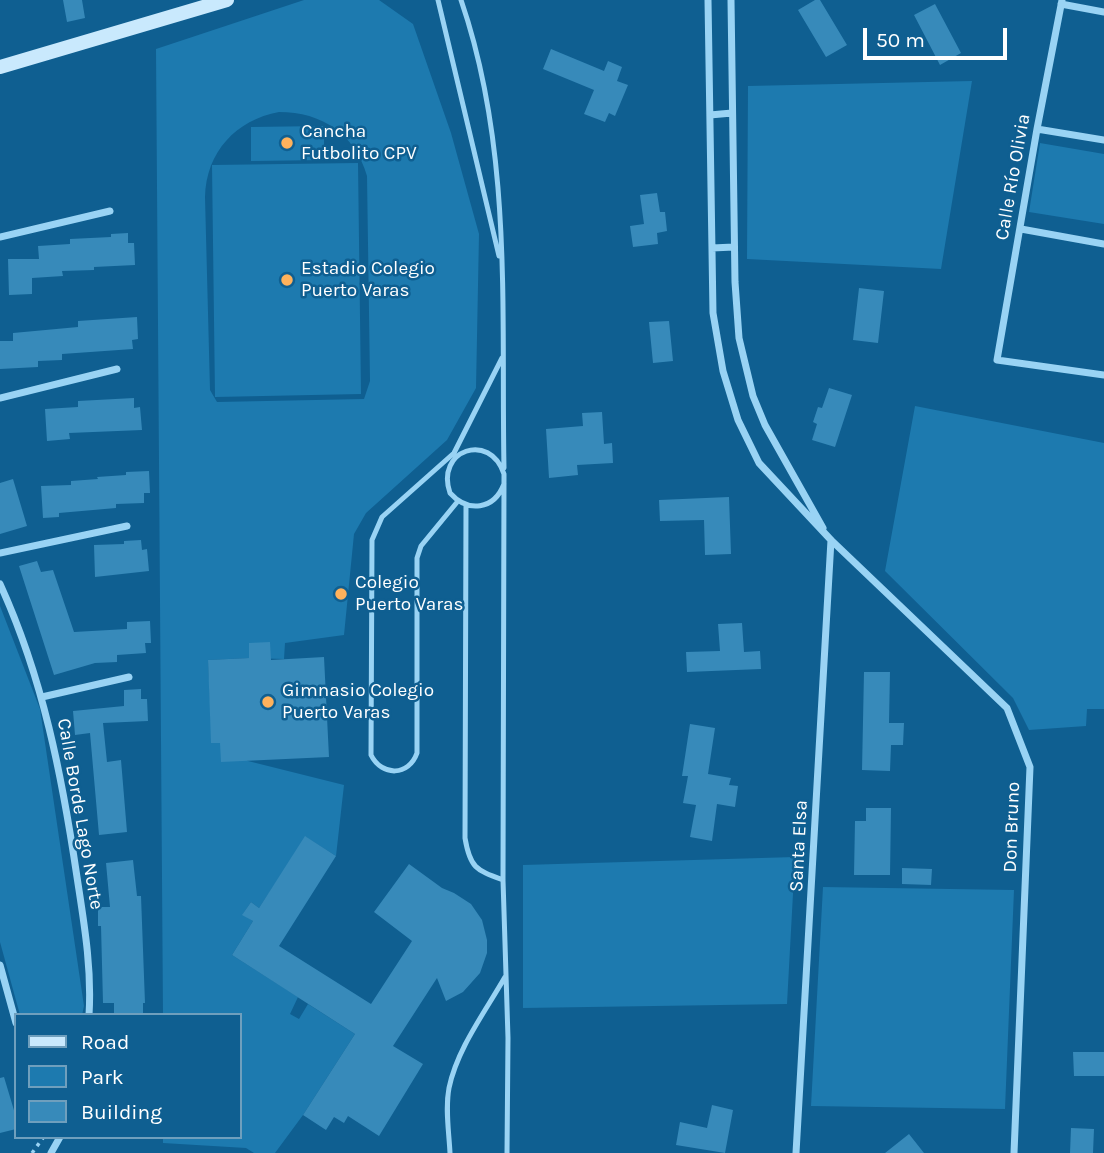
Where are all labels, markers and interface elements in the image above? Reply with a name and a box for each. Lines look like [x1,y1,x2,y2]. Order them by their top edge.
scale bar [866,14,1010,58]
text: 50 m [876,28,925,52]
street label: Calle Río Olivia [991,112,1035,242]
place label: Cancha Futbolito CPV [301,121,417,165]
marker: Cancha Futbolito CPV [279,135,295,151]
place label: Estadio Colegio Puerto Varas [301,258,435,302]
marker: Estadio Colegio Puerto Varas [279,272,295,288]
place label: Colegio Puerto Varas [355,572,464,616]
marker: Colegio Puerto Varas [333,586,349,602]
place label: Gimnasio Colegio Puerto Varas [282,680,434,724]
marker: Gimnasio Colegio Puerto Varas [260,694,276,710]
street label: Calle Borde Lago Norte [52,717,108,911]
street label: Don Bruno [999,781,1025,873]
street label: Santa Elsa [785,799,813,893]
legend [14,1013,242,1139]
text: Road [81,1030,129,1054]
text: Park [81,1065,124,1089]
text: Building [81,1100,162,1124]

